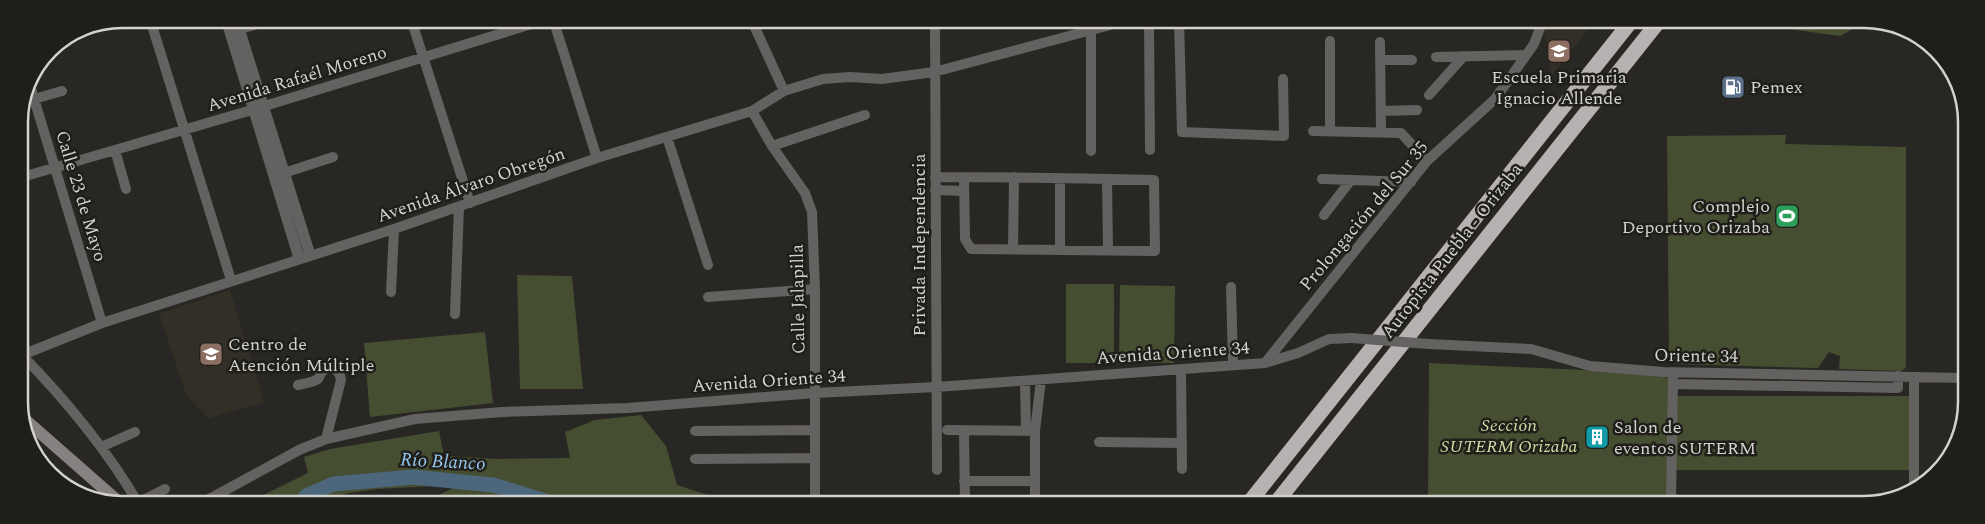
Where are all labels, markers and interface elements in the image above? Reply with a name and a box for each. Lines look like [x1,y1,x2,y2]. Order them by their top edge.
school or university icon: Escuela Primaria Ignacio Allende [1546,38,1572,64]
street label: Avenida Rafaél Moreno [204,39,390,119]
place label: Escuela Primaria Ignacio Allende [1491,64,1627,112]
fuel station icon: Pemex [1720,74,1746,100]
place label: Pemex [1750,74,1803,101]
street label: Calle 23 de Mayo [48,127,114,265]
street label: Prolongación del Sur 35 [1293,135,1435,297]
street label: Avenida Álvaro Obregón [373,140,569,230]
street label: Privada Independencia [906,153,933,336]
street label: Autopista Puebla - Orizaba [1375,157,1529,345]
place label: Complejo Deportivo Orizaba [1622,193,1770,241]
sports icon: Complejo Deportivo Orizaba [1774,203,1800,229]
street label: Calle Jalapilla [784,244,812,354]
place label: Centro de Atención Múltiple [228,331,374,379]
street label: Avenida Oriente 34 [1095,334,1251,372]
school or university icon: Centro de Atención Múltiple [198,341,224,367]
street label: Oriente 34 [1654,342,1738,370]
street label: Avenida Oriente 34 [691,362,847,400]
park label: Sección SUTERM Orizaba [1441,412,1577,460]
place label: Salon de eventos SUTERM [1614,414,1756,462]
building icon: Salon de eventos SUTERM [1584,424,1610,450]
water label: Río Blanco [400,445,486,479]

